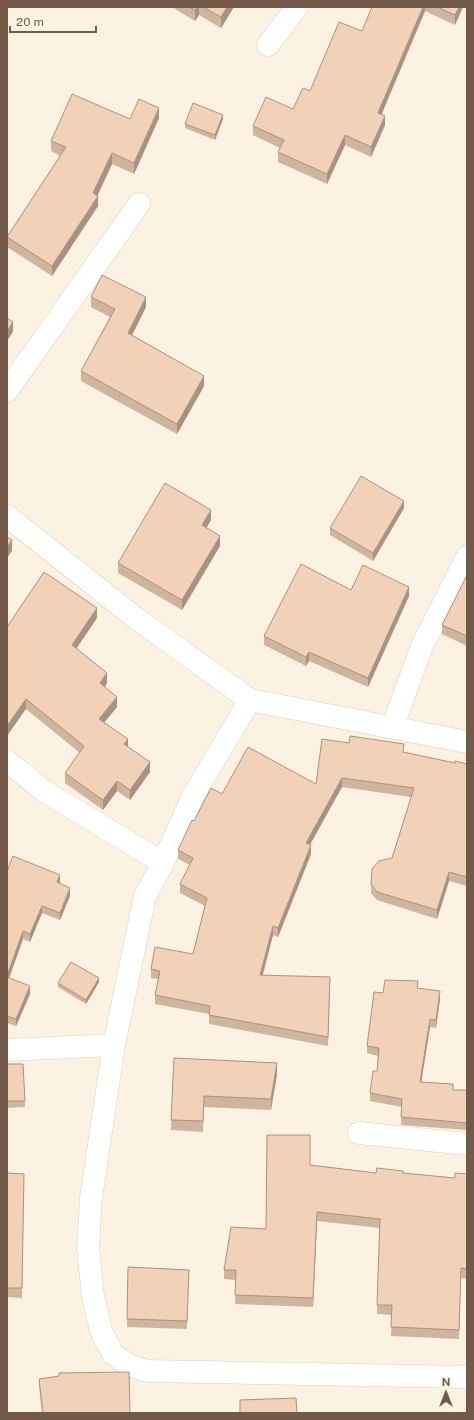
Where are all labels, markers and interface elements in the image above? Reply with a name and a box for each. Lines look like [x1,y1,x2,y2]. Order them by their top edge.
scale bar [10,8,96,34]
text: 20 m [16,15,44,29]
north arrow [426,1372,466,1412]
text: N [442,1376,450,1388]

